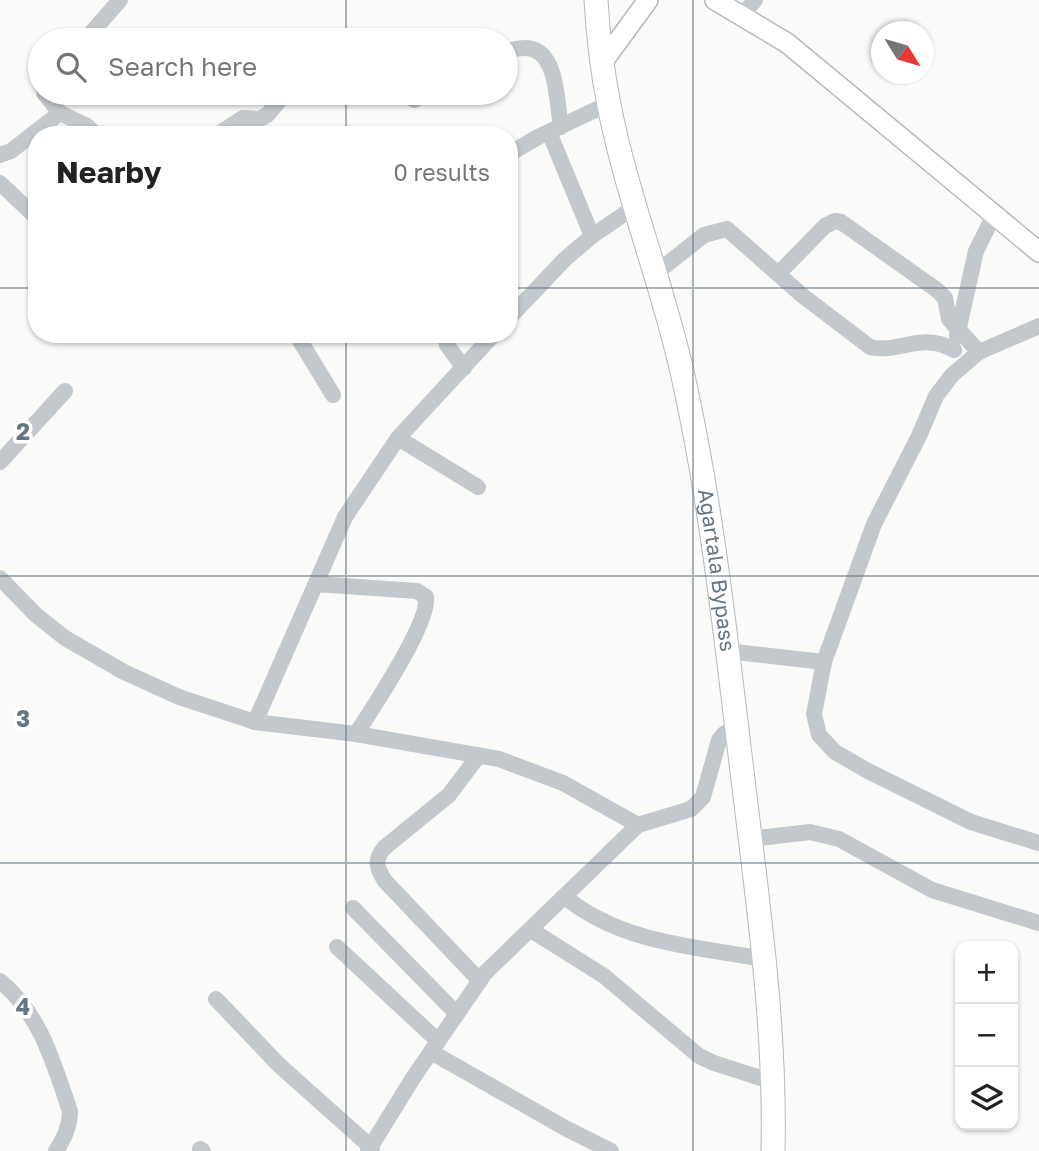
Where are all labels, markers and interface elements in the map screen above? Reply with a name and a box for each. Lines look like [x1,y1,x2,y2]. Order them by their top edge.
north arrow [871,21,934,84]
search box [28,28,518,105]
icon: search [52,48,90,86]
text: Search here [108,51,257,82]
text: Nearby [56,154,161,190]
text: 0 results [394,158,490,186]
text: 2 [16,417,30,445]
street label: Agartala Bypass [693,487,741,653]
text: 3 [16,704,30,732]
map controls [955,941,1018,1130]
button: + [955,941,1018,1004]
text: 4 [16,992,30,1020]
button: − [955,1004,1018,1067]
button: layers [955,1067,1018,1130]

